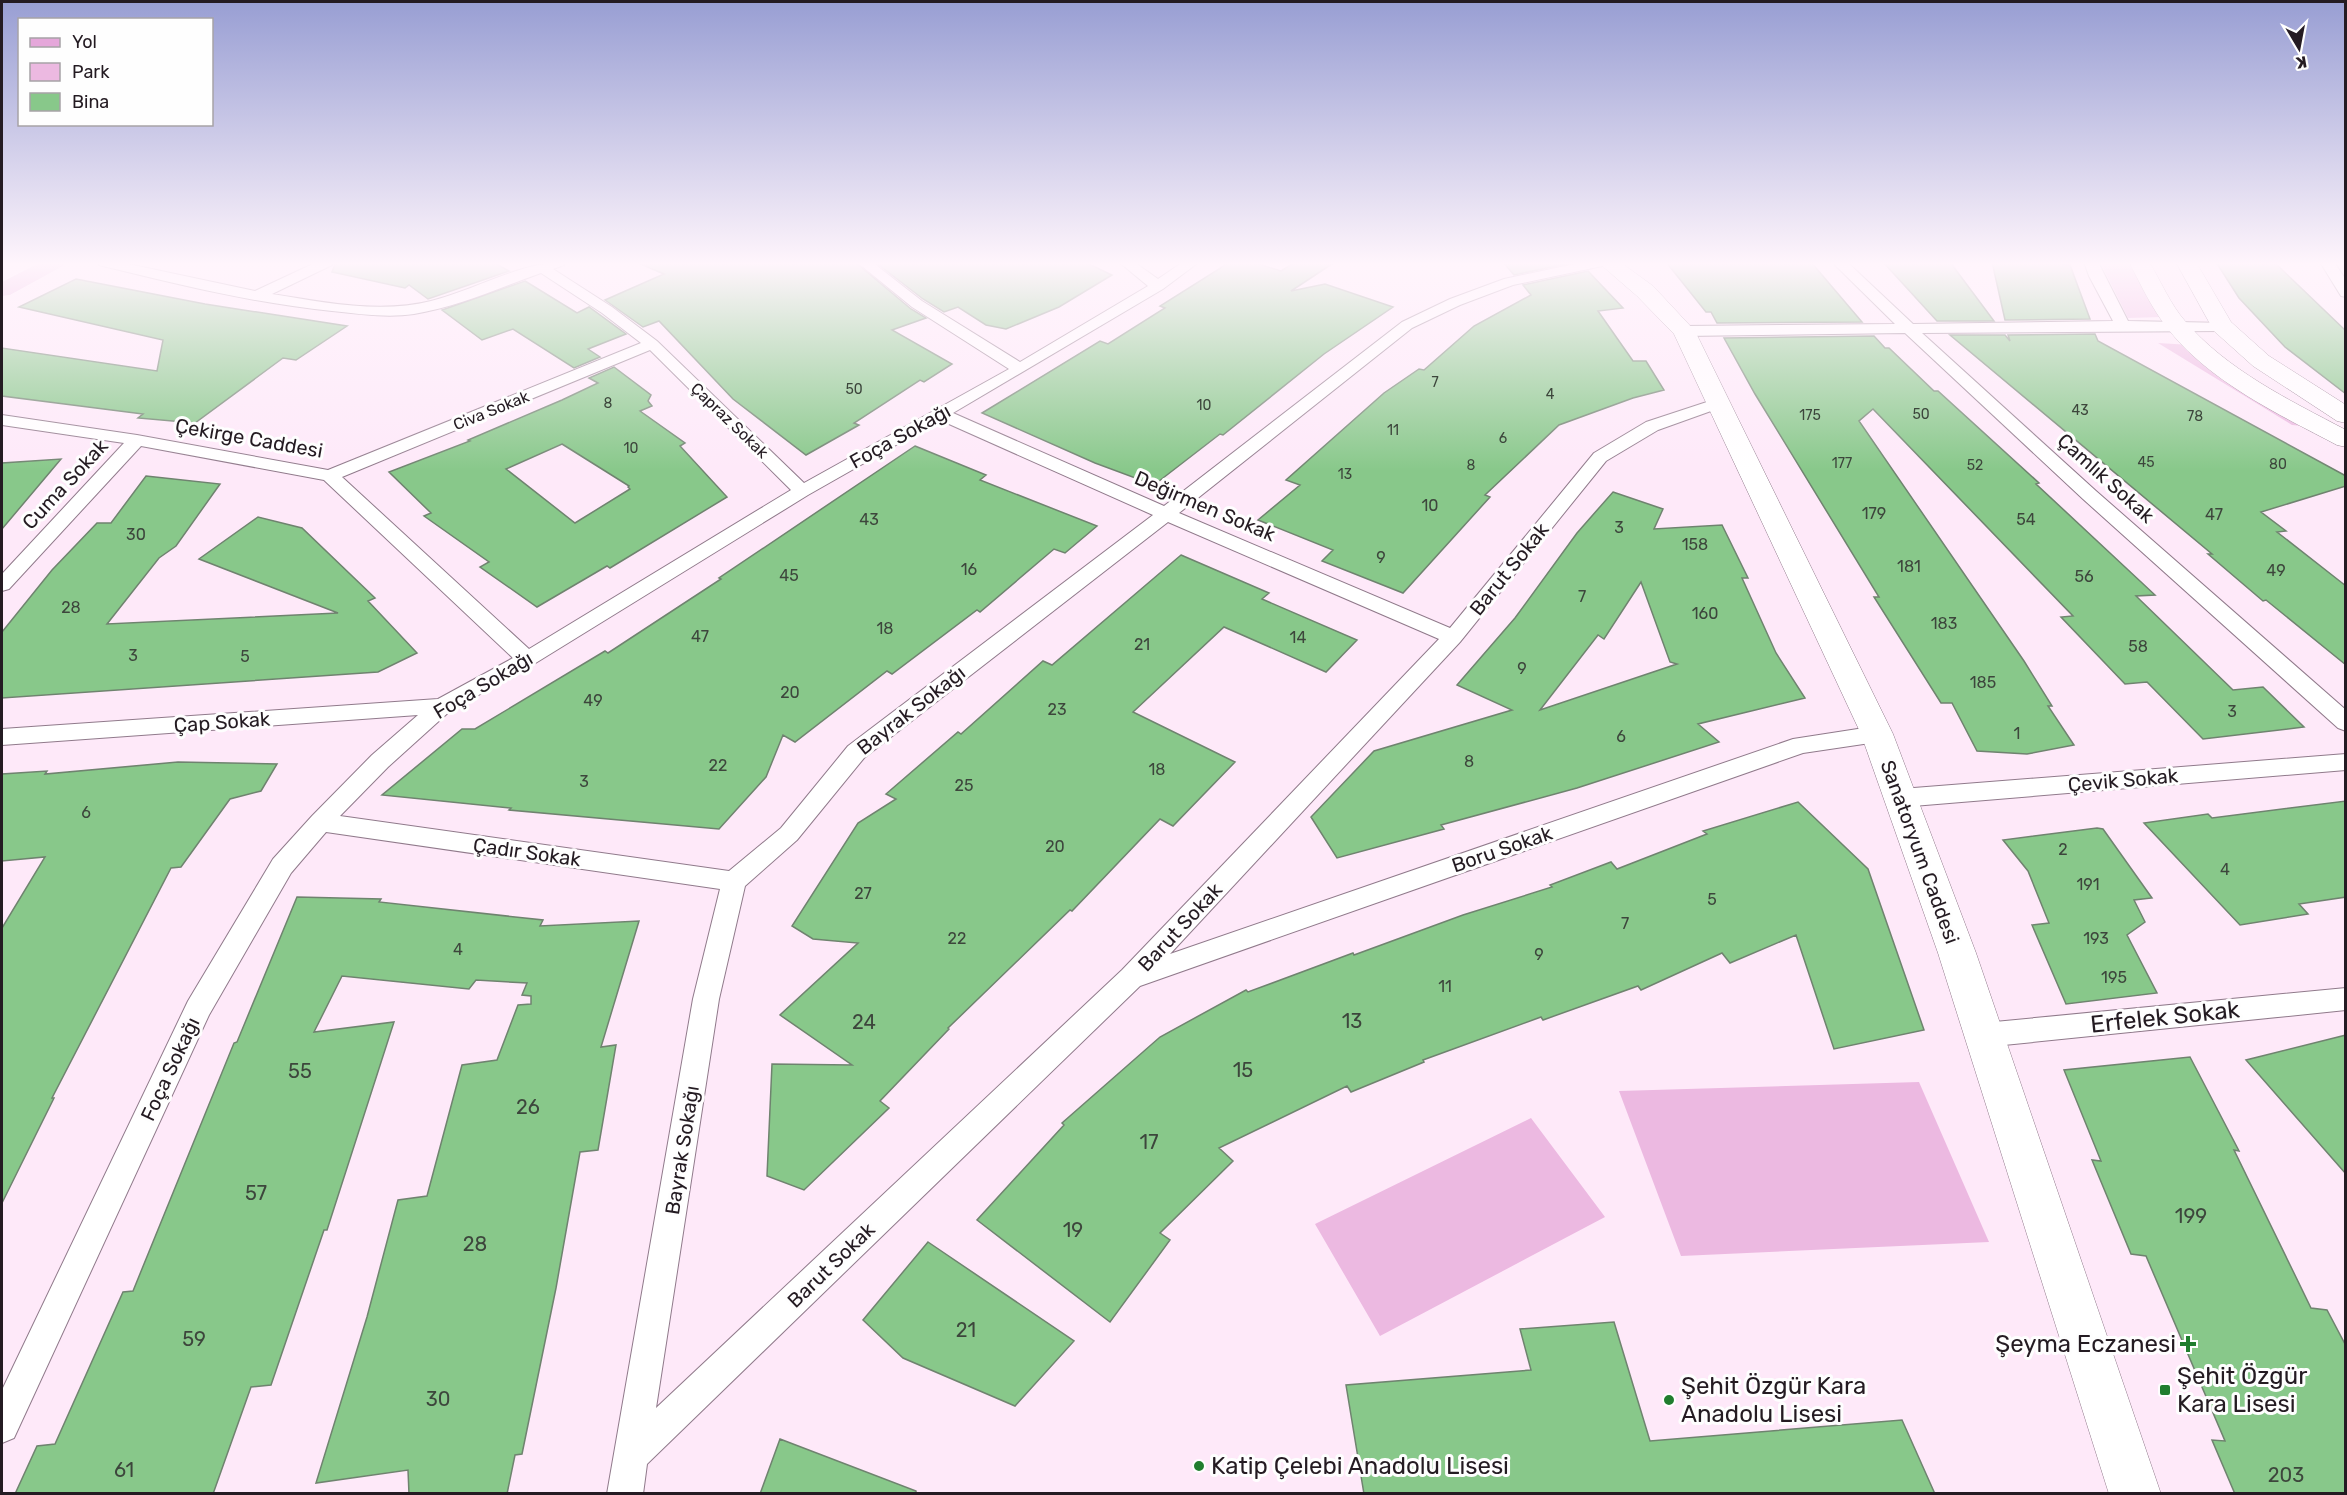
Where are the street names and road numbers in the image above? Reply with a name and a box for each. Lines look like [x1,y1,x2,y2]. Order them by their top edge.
street label: Çapraz Sokak [687,379,773,463]
street label: Civa Sokak [450,386,533,434]
street label: Foça Sokağı [845,398,955,474]
street label: Çekirge Caddesi [173,413,325,463]
street label: Çamlık Sokak [2053,428,2160,528]
street label: Cuma Sokak [17,433,113,534]
street label: Değirmen Sokak [1131,465,1280,547]
street label: Barut Sokak [1464,517,1554,620]
street label: Foça Sokağı [429,646,537,724]
street label: Bayrak Sokağı [852,660,970,760]
street label: Çap Sokak [173,707,272,737]
street label: Sanatoryum Caddesi [1876,757,1964,947]
street label: Çevik Sokak [2067,763,2180,797]
street label: Boru Sokak [1449,820,1556,877]
street label: Çadır Sokak [472,833,583,872]
street label: Barut Sokak [1133,877,1227,976]
street label: Erfelek Sokak [2089,995,2242,1039]
street label: Foça Sokağı [136,1013,204,1125]
street label: Bayrak Sokağı [660,1084,704,1216]
street label: Barut Sokak [782,1217,880,1313]

